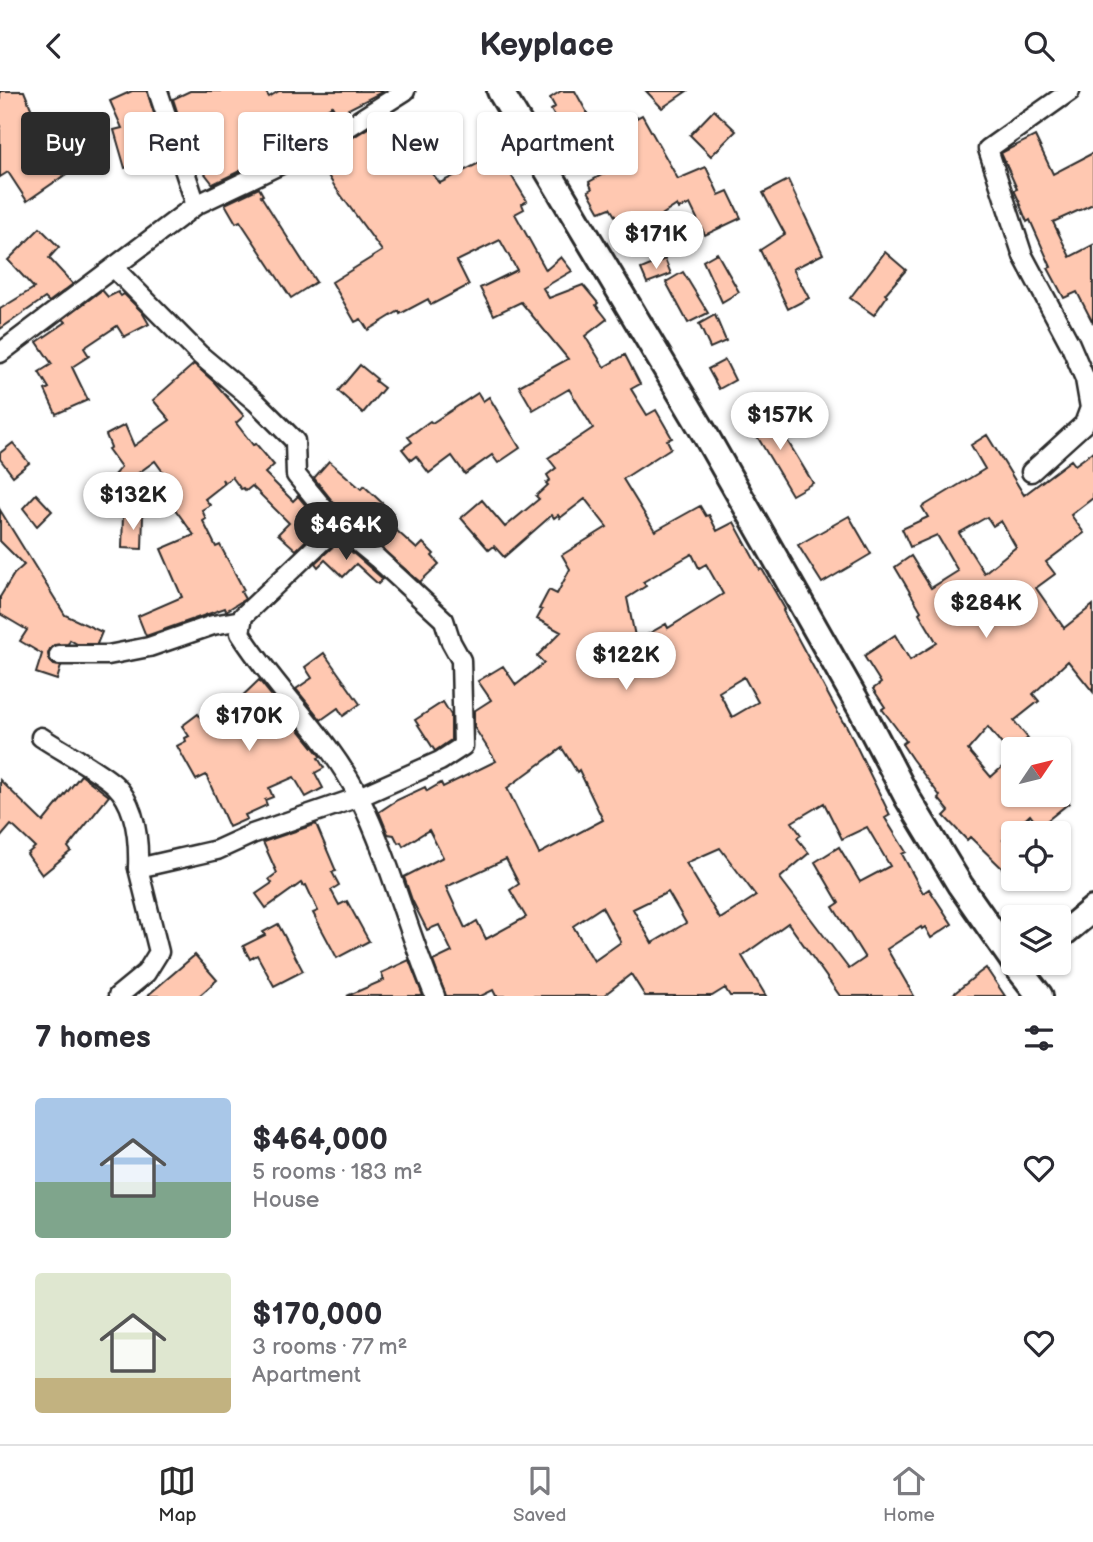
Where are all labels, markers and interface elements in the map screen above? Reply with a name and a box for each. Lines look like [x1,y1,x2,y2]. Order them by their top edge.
text: Keyplace [479,26,614,65]
icon: back [35,27,73,65]
icon: search [1020,27,1058,65]
chip: Buy [21,112,110,175]
chip: Rent [124,112,224,175]
chip: Filters [238,112,353,175]
chip: New [367,112,463,175]
chip: Apartment [477,112,638,175]
pin: $171K [607,211,705,271]
text: $171K [625,220,687,248]
pin: $157K [731,393,829,452]
text: $157K [747,401,813,429]
pin: $132K [84,473,182,532]
text: $132K [99,481,167,509]
pin: $464K [297,503,395,562]
text: $464K [310,511,382,539]
pin: $284K [937,581,1035,640]
text: $284K [950,589,1022,617]
pin: $122K [577,633,675,692]
text: $122K [592,641,660,669]
pin: $170K [200,693,298,753]
text: $170K [215,702,283,730]
north arrow [1001,737,1071,807]
map controls [1001,737,1071,975]
button: locate [1001,821,1071,891]
button: layers [1001,905,1071,975]
icon: filters [1020,1019,1058,1057]
text: 7 homes [35,1020,151,1056]
text: $464,000 [252,1122,388,1158]
icon: home [91,1126,175,1210]
icon: heart [1020,1149,1058,1187]
text: 5 rooms · 183 m² [252,1158,422,1186]
text: House [252,1186,319,1214]
text: $170,000 [252,1297,382,1333]
icon: home [91,1301,175,1385]
icon: heart [1020,1324,1058,1362]
text: 3 rooms · 77 m² [252,1333,408,1361]
text: Apartment [252,1361,361,1389]
tab: Map [158,1462,196,1527]
tab: Saved [513,1462,566,1527]
tab: Home [883,1462,935,1527]

